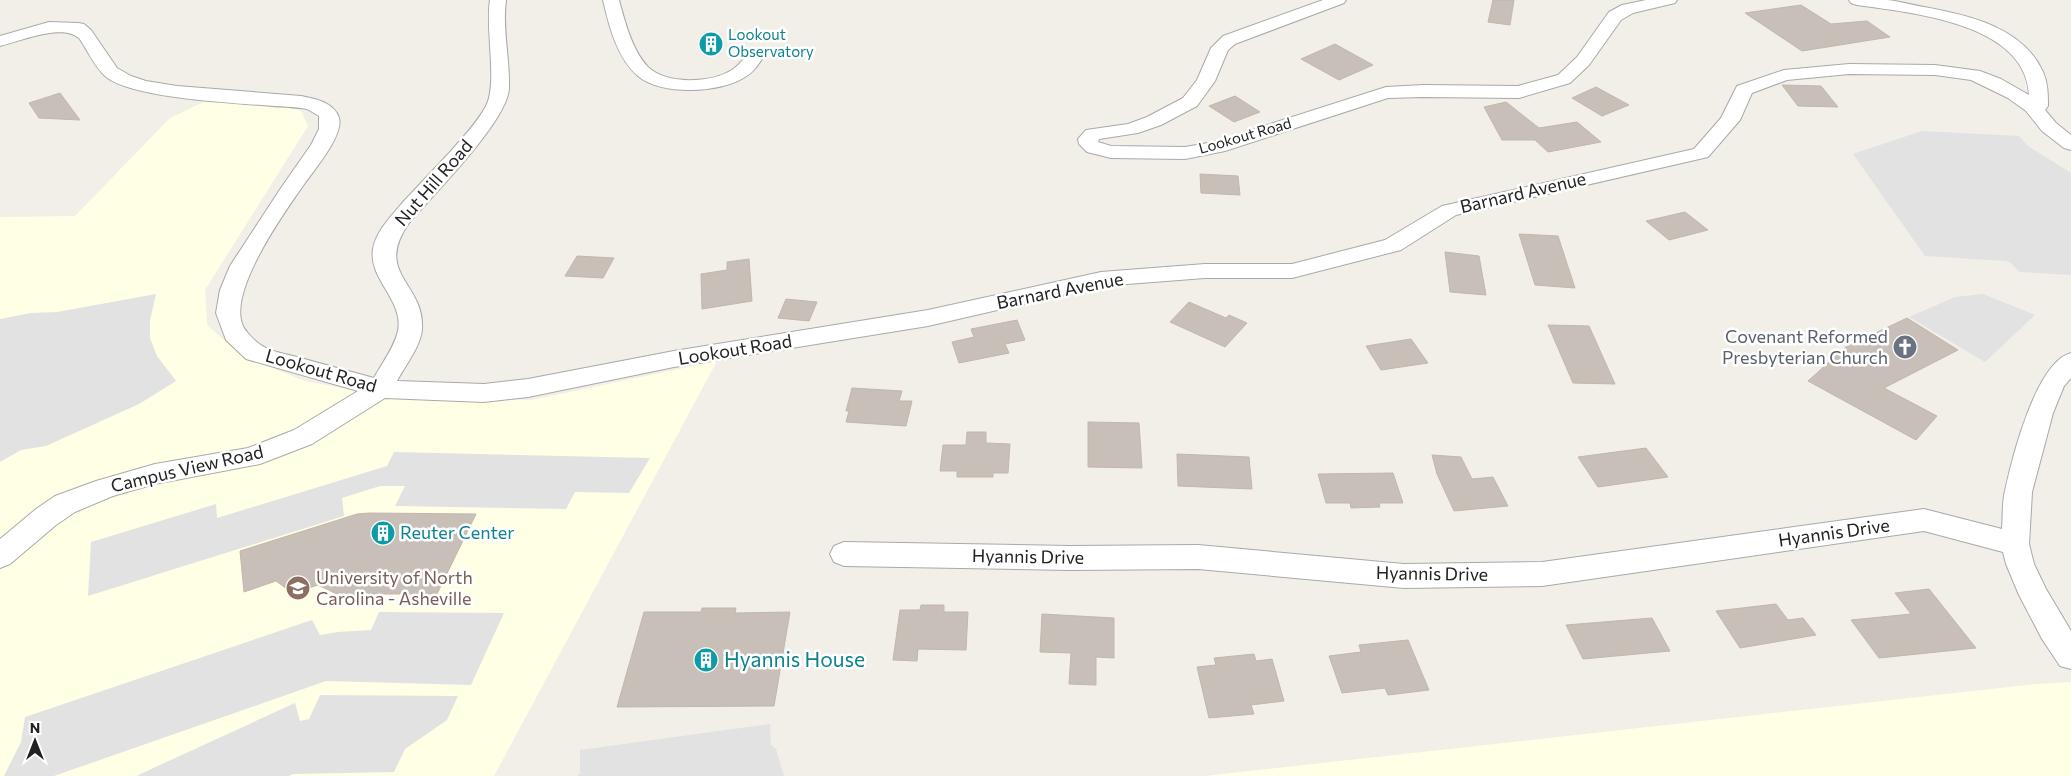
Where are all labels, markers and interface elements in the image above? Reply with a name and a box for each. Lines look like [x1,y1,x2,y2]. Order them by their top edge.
place label: Lookout Observatory [728,25,814,60]
building icon: Lookout Observatory [698,31,724,57]
street label: Lookout Road [1196,113,1293,157]
street label: Nut Hill Road [390,135,477,230]
street label: Barnard Avenue [1458,167,1588,217]
street label: Barnard Avenue [995,267,1125,313]
place label: Covenant Reformed Presbyterian Church [1722,325,1888,368]
street label: Lookout Road [676,329,793,369]
church icon: Covenant Reformed Presbyterian Church [1892,334,1918,360]
street label: Lookout Road [263,344,380,396]
street label: Campus View Road [108,440,265,496]
street label: Hyannis Drive [1777,513,1891,551]
building icon: Reuter Center [370,520,396,546]
place label: Reuter Center [400,521,514,543]
street label: Hyannis Drive [972,544,1084,568]
street label: Hyannis Drive [1376,561,1488,585]
place label: University of North Carolina - Asheville [316,566,473,609]
school or university icon: University of North Carolina - Asheville [285,575,311,601]
place label: Hyannis House [724,646,865,671]
building icon: Hyannis House [693,647,719,673]
north arrow [10,716,60,766]
text: N [30,719,40,736]

